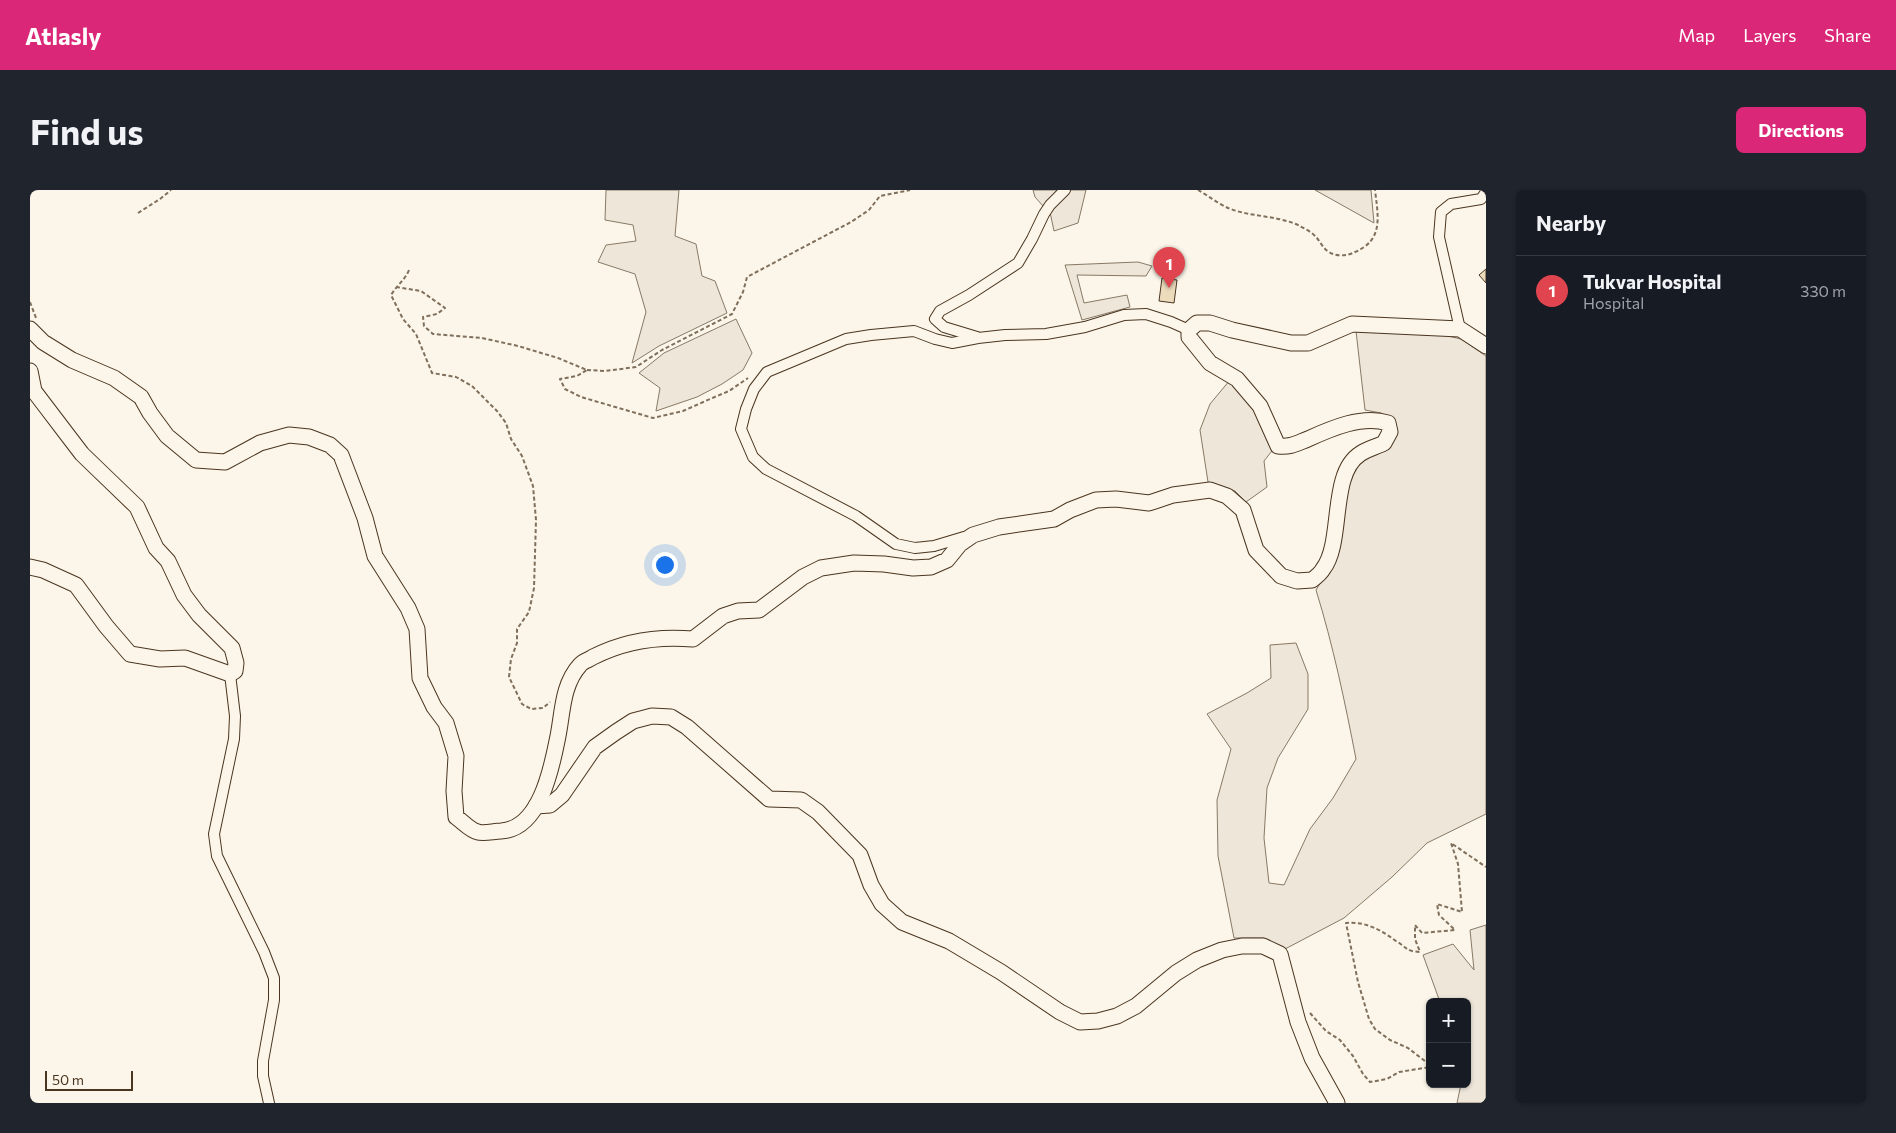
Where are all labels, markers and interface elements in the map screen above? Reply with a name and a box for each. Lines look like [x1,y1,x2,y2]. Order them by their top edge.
text: Atlasly [25,21,102,50]
text: Map [1678,24,1715,46]
text: Layers [1743,24,1796,46]
text: Share [1824,24,1871,46]
button: Directions [1736,107,1866,153]
text: Find us [30,109,144,152]
text: Nearby [1536,210,1606,235]
pin: 1 [1153,247,1185,288]
text: Tukvar Hospital [1583,270,1721,293]
text: 1 [1548,281,1556,300]
text: 330 m [1800,281,1846,300]
text: Hospital [1583,293,1644,312]
your location [652,552,678,578]
map controls [1426,998,1471,1088]
button: + [1426,998,1471,1043]
button: − [1426,1043,1471,1088]
scale bar [45,1068,132,1091]
text: 50 m [52,1071,84,1088]

